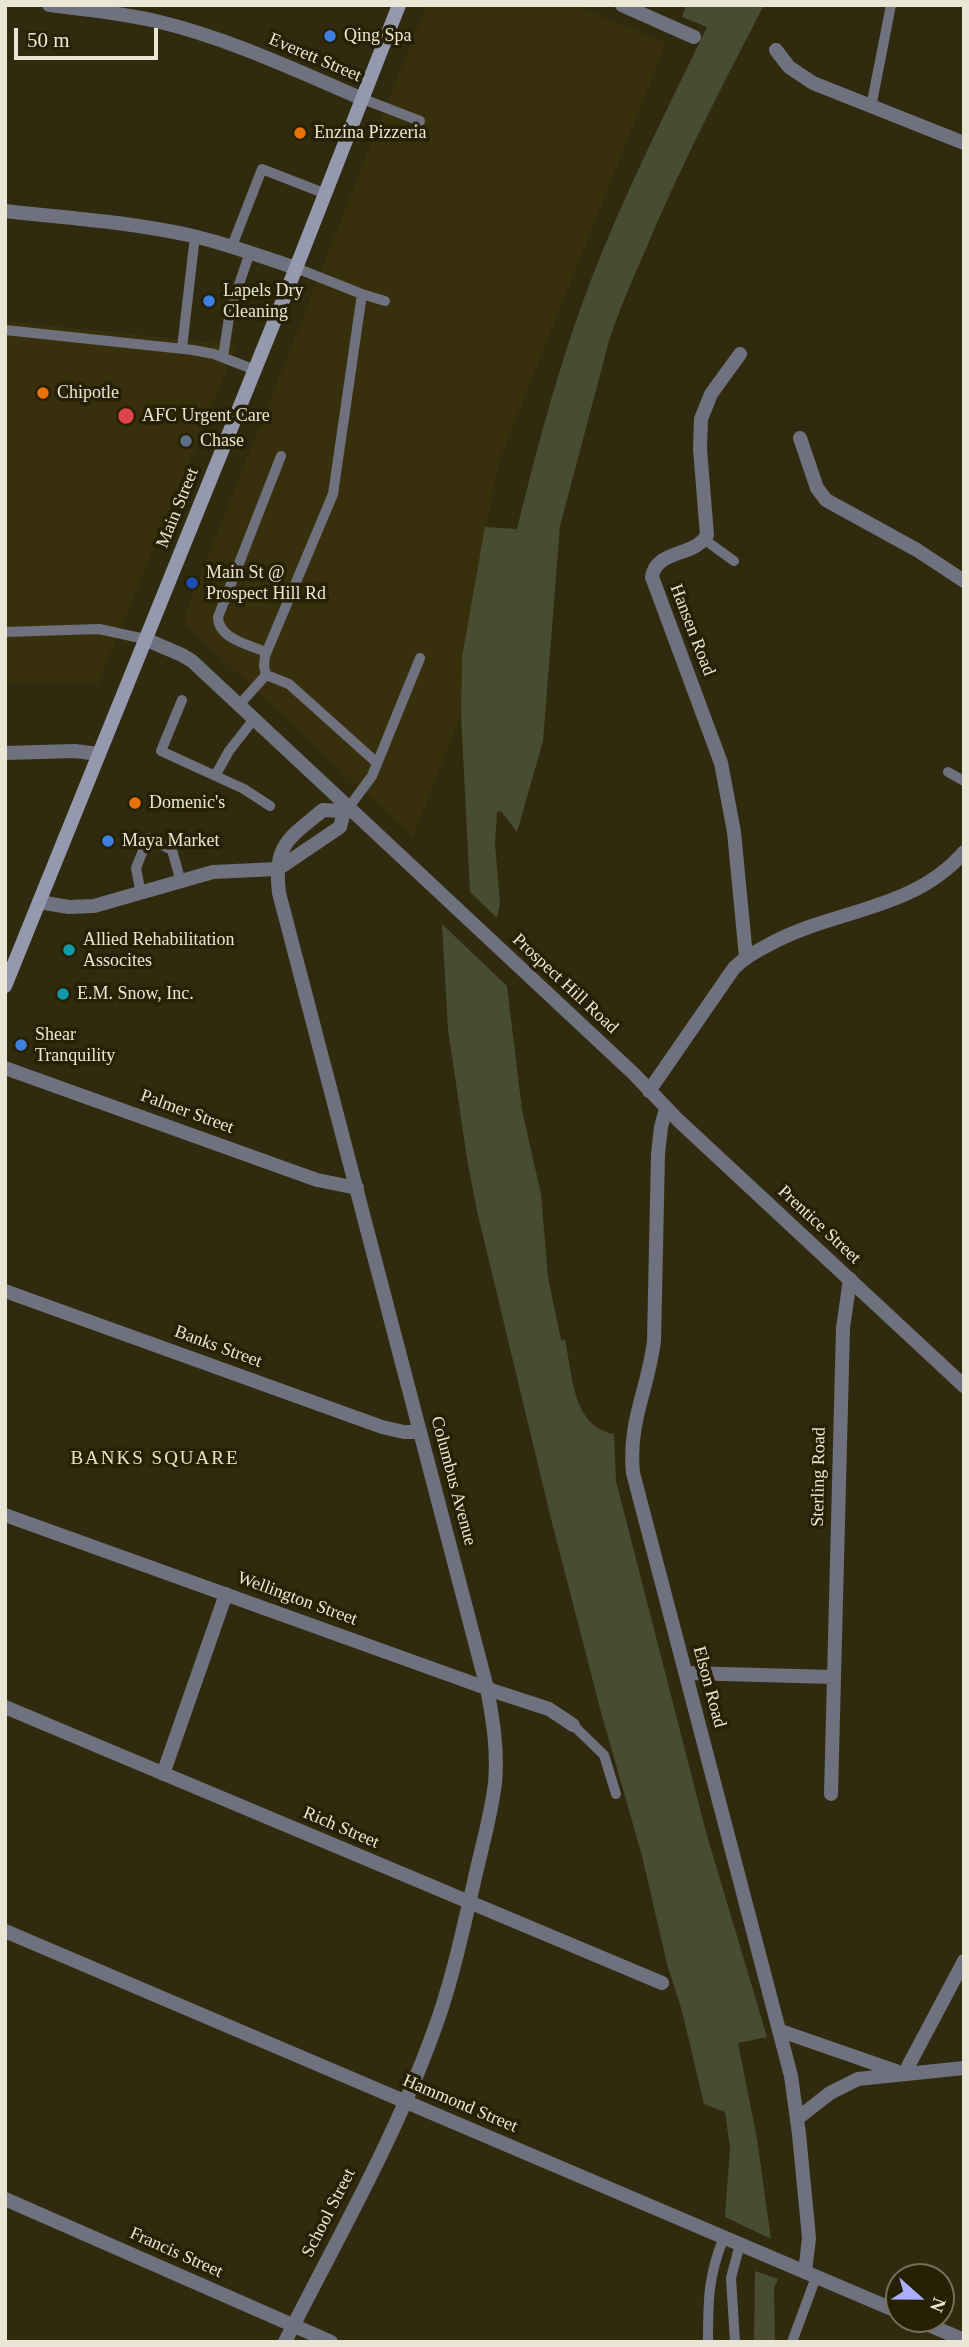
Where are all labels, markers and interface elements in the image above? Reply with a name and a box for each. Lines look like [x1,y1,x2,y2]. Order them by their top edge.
scale bar [18,14,161,58]
place label: Qing Spa [344,25,412,47]
text: 50 m [27,28,70,52]
marker: Qing Spa [322,28,338,44]
street label: Everett Street [265,29,365,87]
place label: Enzina Pizzeria [314,122,426,144]
marker: Enzina Pizzeria [292,125,308,141]
place label: Lapels Dry Cleaning [223,280,303,322]
marker: Lapels Dry Cleaning [201,293,217,309]
place label: Chipotle [57,382,119,404]
marker: Chipotle [35,385,51,401]
place label: AFC Urgent Care [142,405,270,427]
marker: AFC Urgent Care [116,406,136,426]
place label: Chase [200,430,244,452]
marker: Chase [178,433,194,449]
street label: Main Street [152,465,204,551]
place label: Main St @ Prospect Hill Rd [206,562,326,604]
marker: Main St @ Prospect Hill Rd [184,575,200,591]
street label: Hansen Road [665,581,719,679]
place label: Domenic's [149,792,225,814]
marker: Domenic's [127,795,143,811]
place label: Maya Market [122,830,219,852]
marker: Maya Market [100,833,116,849]
place label: Allied Rehabilitation Assocites [83,929,234,972]
street label: Prospect Hill Road [508,929,622,1039]
marker: Allied Rehabilitation Assocites [61,942,77,958]
place label: E.M. Snow, Inc. [77,983,194,1005]
marker: E.M. Snow, Inc. [55,986,71,1002]
place label: Shear Tranquility [35,1024,115,1066]
marker: Shear Tranquility [13,1037,29,1053]
street label: Palmer Street [138,1085,236,1139]
street label: Prentice Street [773,1181,865,1269]
street label: Banks Street [171,1321,265,1373]
street label: Columbus Avenue [425,1414,481,1548]
street label: Sterling Road [807,1427,831,1527]
district label: BANKS SQUARE [72,1448,238,1470]
street label: Wellington Street [234,1567,360,1631]
street label: Elson Road [688,1644,730,1730]
street label: Rich Street [300,1802,382,1854]
street label: Hammond Street [399,2070,521,2138]
street label: School Street [297,2165,361,2261]
street label: Francis Street [126,2223,226,2283]
north arrow [885,2263,955,2333]
text: N [926,2295,950,2315]

